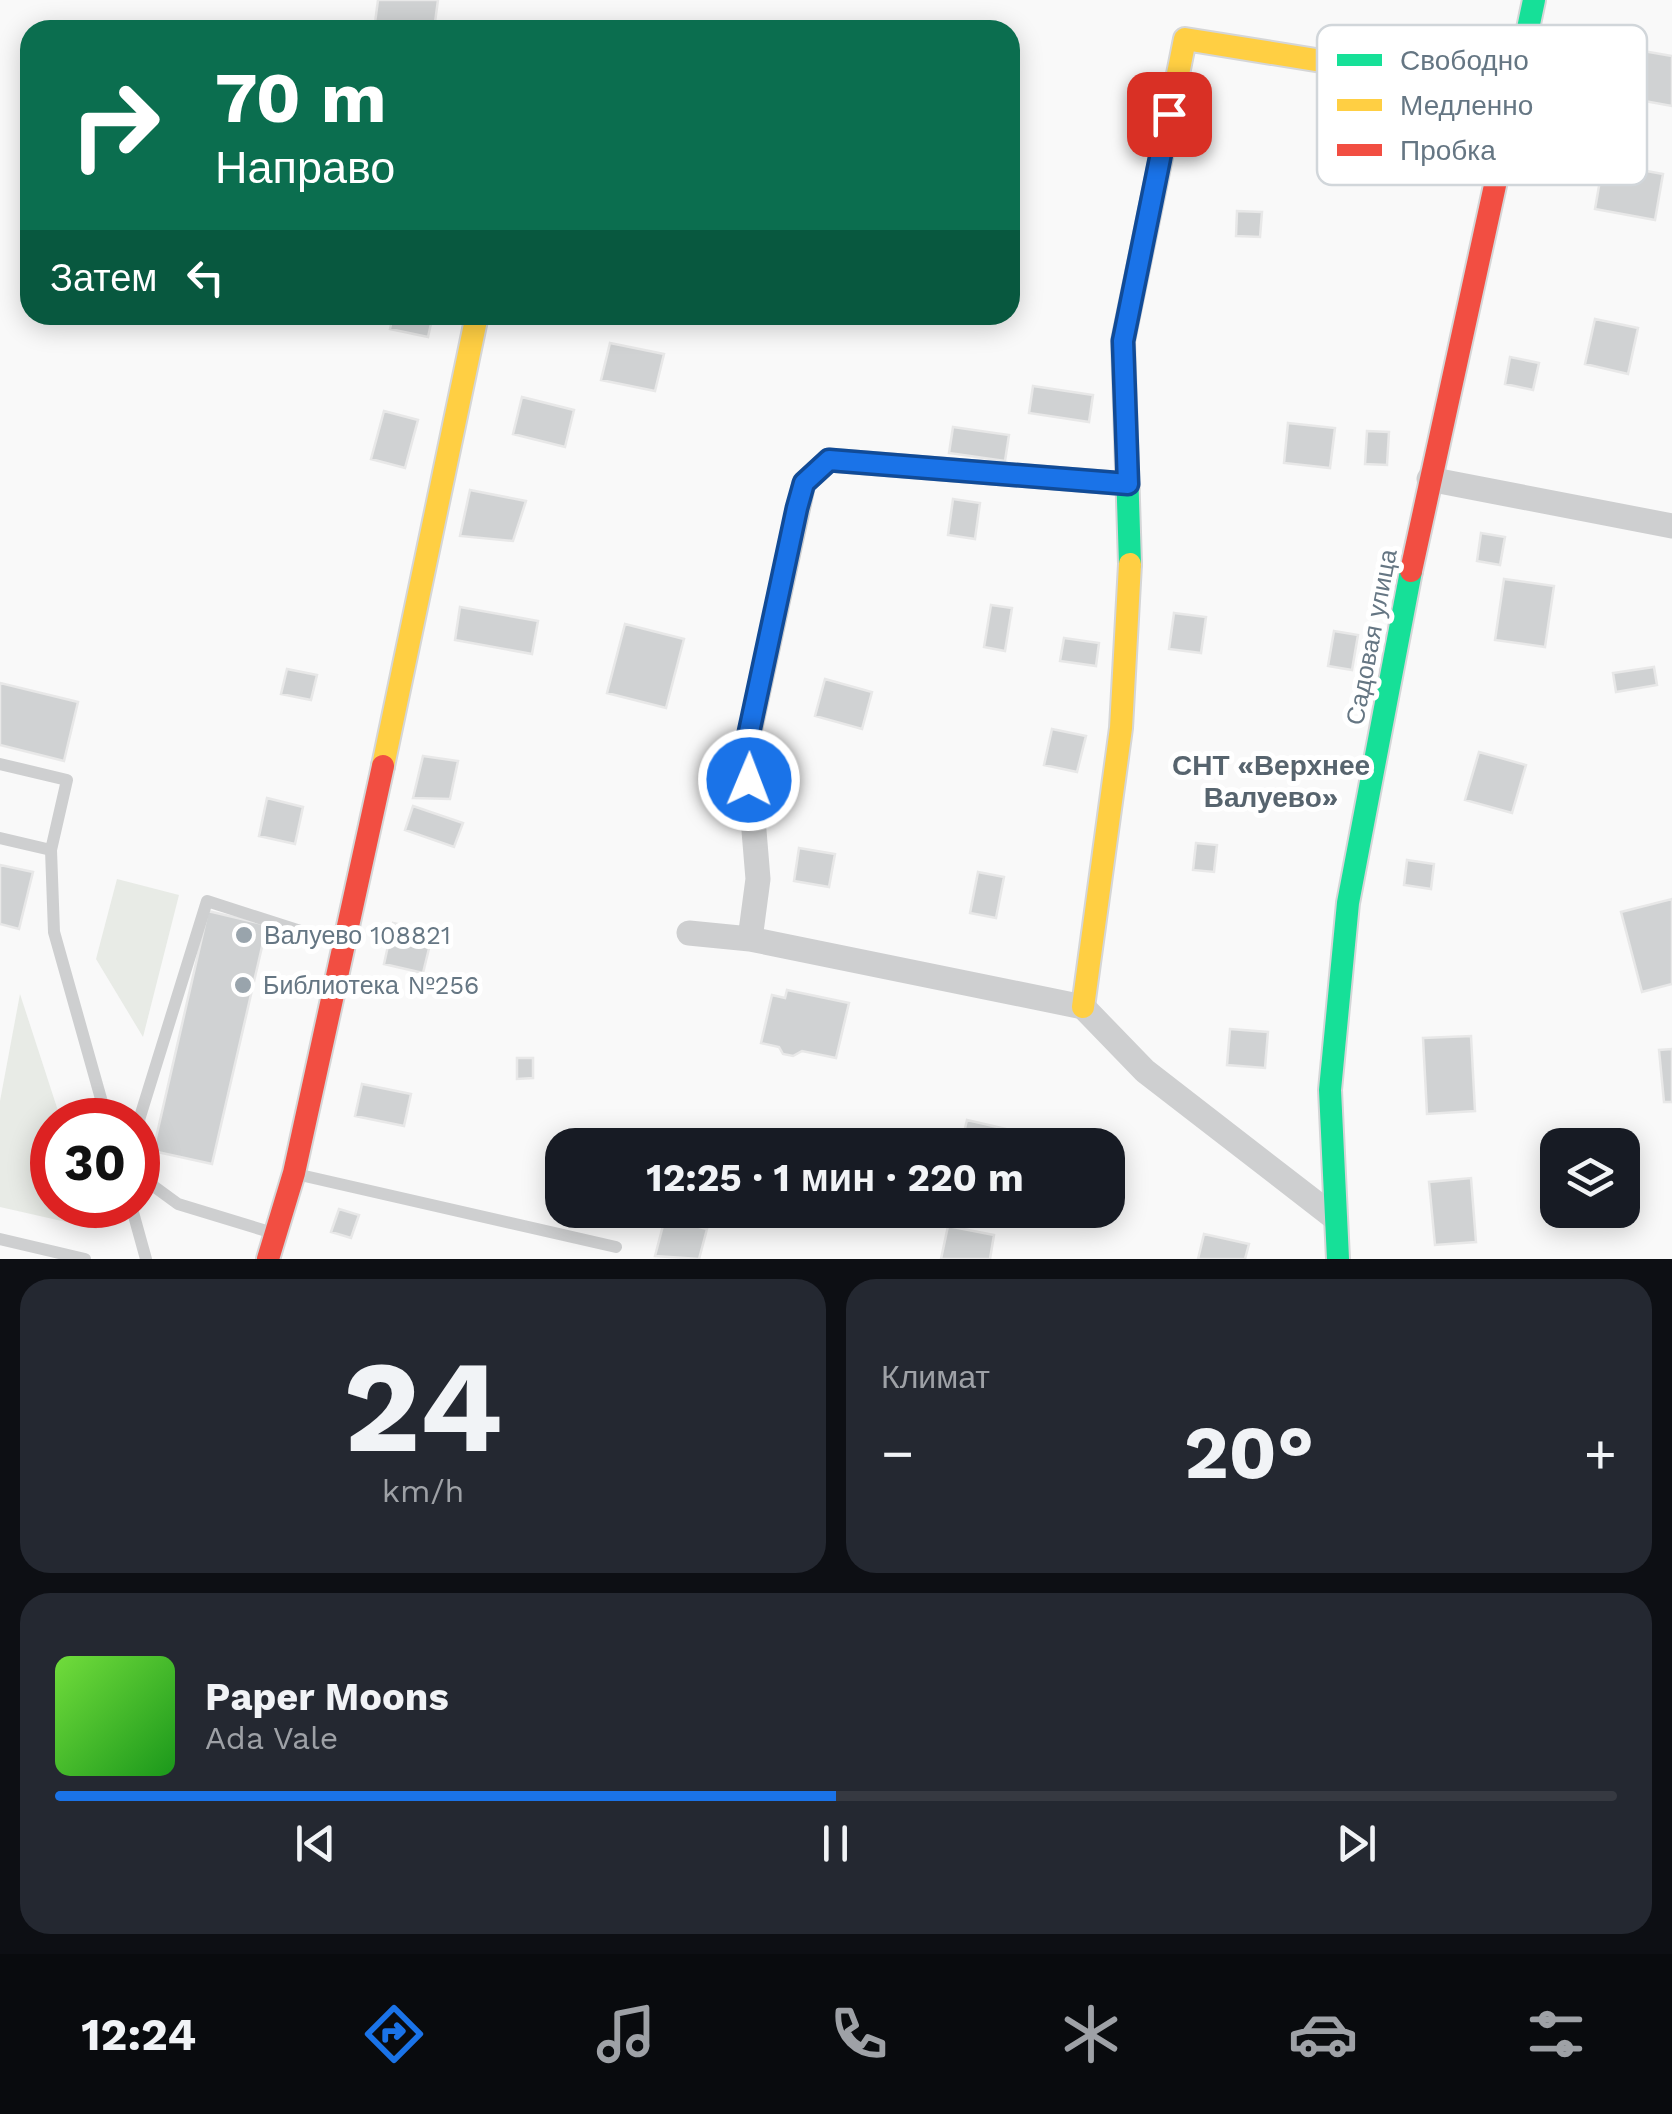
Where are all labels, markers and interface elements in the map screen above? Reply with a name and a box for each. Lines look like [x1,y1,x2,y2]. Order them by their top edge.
legend [1317,25,1647,185]
text: Свободно [1400,44,1529,77]
text: 70 m [215,57,387,139]
icon: right [50,60,180,190]
pin [1127,72,1212,157]
icon: arrive [1142,87,1197,142]
text: Медленно [1400,89,1533,122]
text: Пробка [1400,134,1496,167]
text: Направо [215,141,395,194]
icon: left [178,250,233,305]
text: Затем [50,256,158,300]
street label: Садовая улица [1340,547,1403,727]
position arrow [697,728,801,832]
district label: СНТ «Верхнее Валуево» [1172,749,1370,814]
place label: Валуево 108821 [264,921,451,950]
marker: Валуево 108821 [233,924,255,946]
place label: Библиотека №256 [263,971,479,1000]
marker: Библиотека №256 [232,974,254,996]
speed limit sign: 30 [30,1098,160,1228]
map controls [1540,1128,1640,1228]
button: layers [1540,1128,1640,1228]
text: 12:25 · 1 мин · 220 m [646,1156,1024,1200]
text: 24 [343,1330,503,1483]
text: Климат [881,1358,990,1396]
text: 20° [1184,1408,1314,1496]
text: − [881,1421,914,1485]
text: + [1584,1421,1617,1485]
text: km/h [382,1472,464,1510]
text: Paper Moons [205,1675,449,1719]
text: Ada Vale [205,1719,338,1757]
icon: previous [288,1816,343,1871]
icon: pause [808,1816,863,1871]
icon: next [1329,1816,1384,1871]
icon: directions [359,1999,429,2069]
icon: music [591,1999,661,2069]
icon: phone [824,1999,894,2069]
icon: climate [1056,1999,1126,2069]
icon: car [1288,1999,1358,2069]
icon: filters [1521,1999,1591,2069]
text: 12:24 [81,2008,196,2061]

